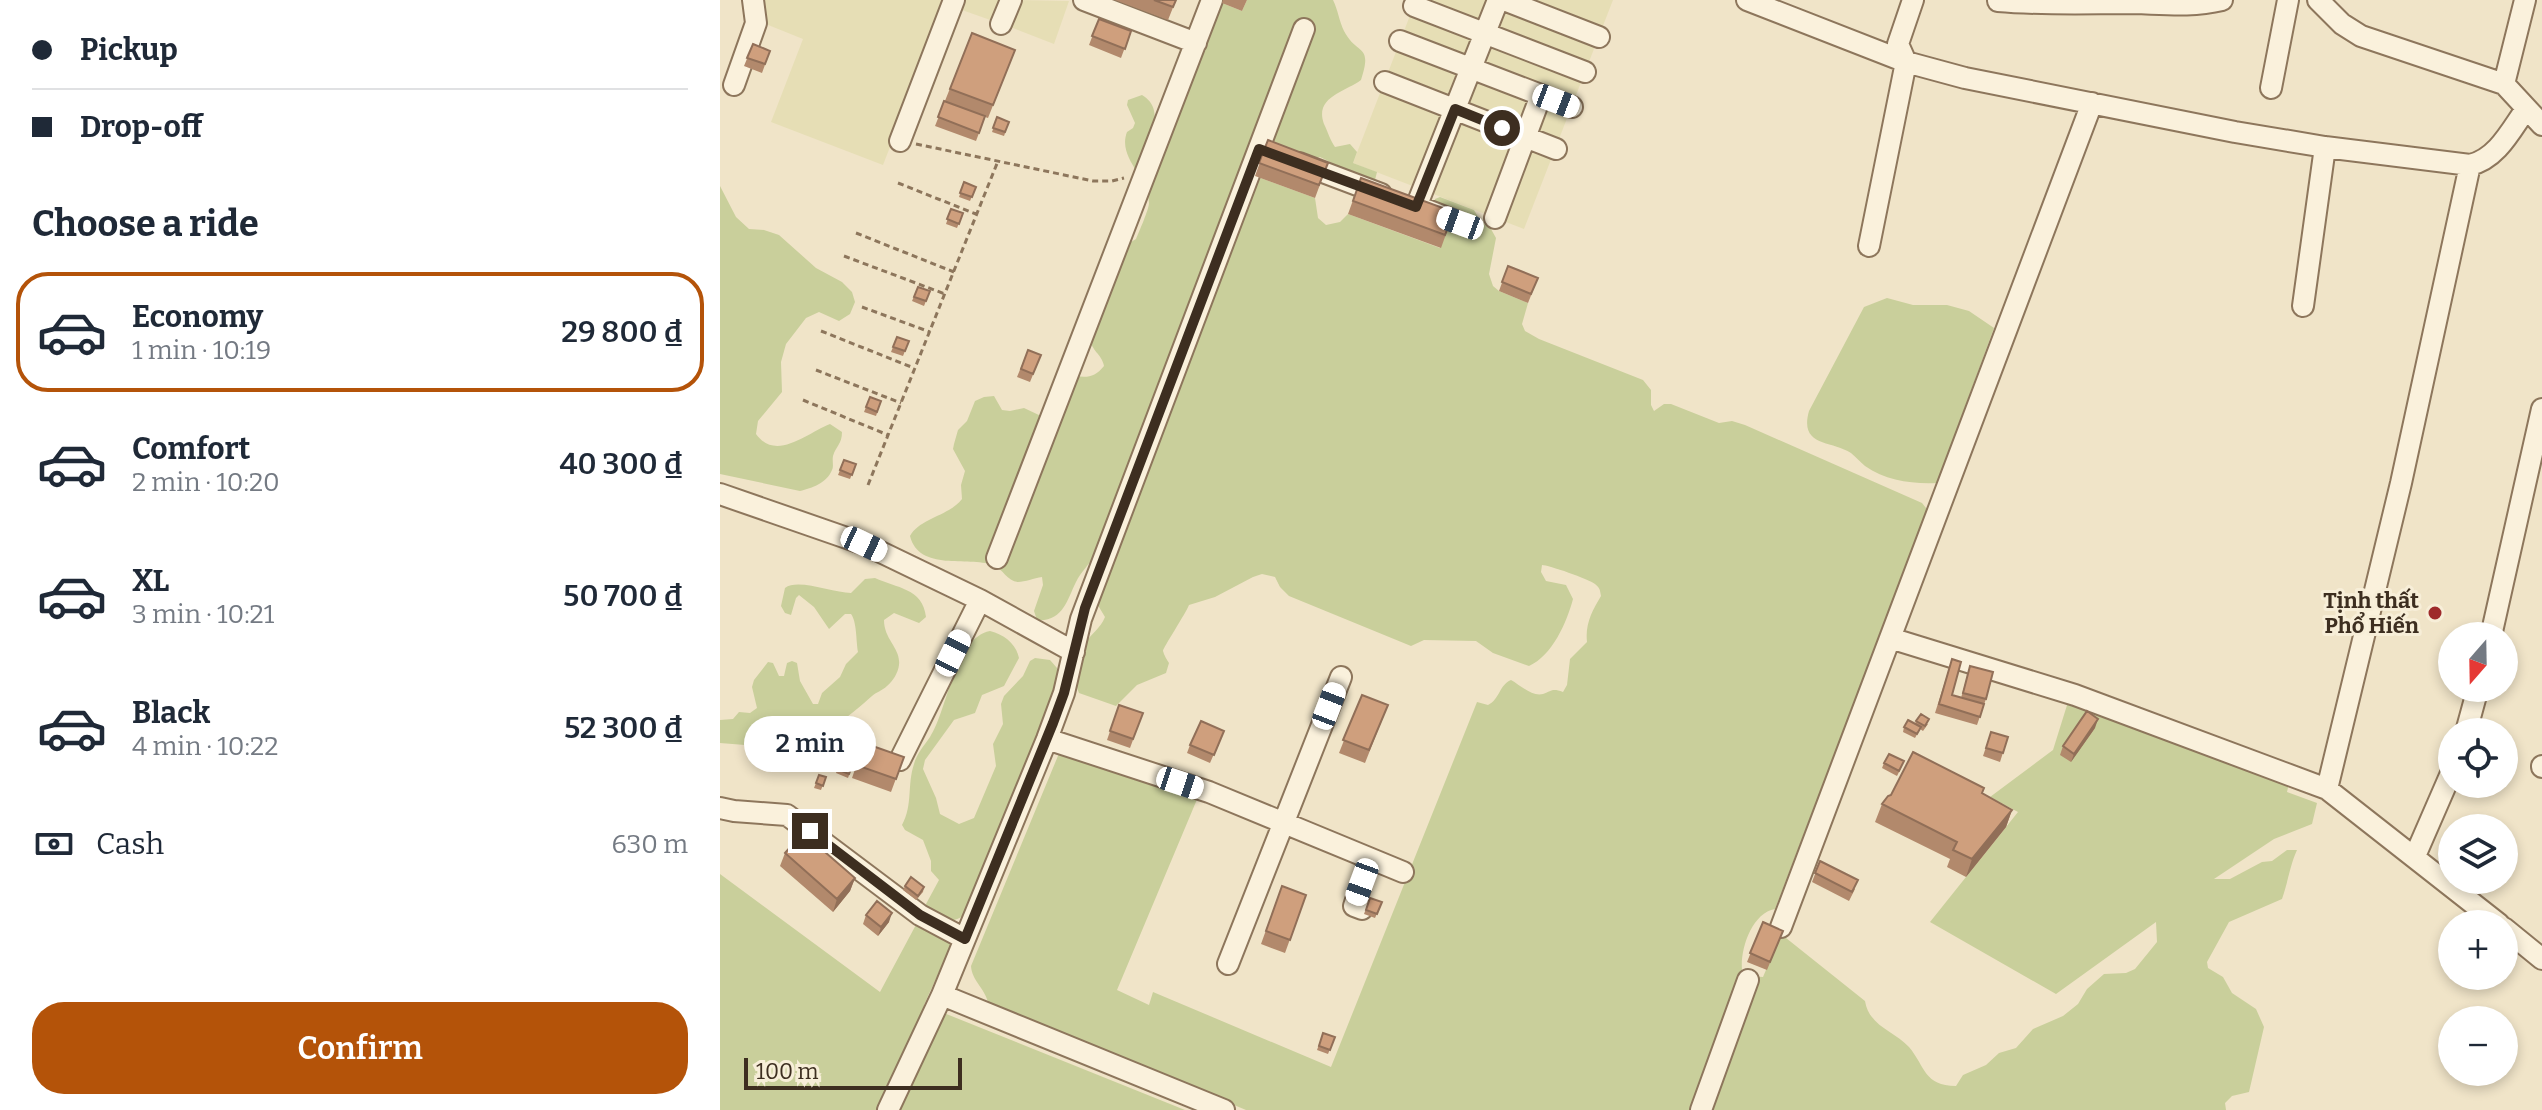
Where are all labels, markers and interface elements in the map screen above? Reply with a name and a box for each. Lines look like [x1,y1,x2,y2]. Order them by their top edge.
text: Pickup [80,32,178,68]
car [1529,81,1583,121]
text: Drop-off [80,109,202,145]
route start [1484,110,1520,146]
text: Choose a ride [32,202,259,246]
car [1433,204,1487,242]
icon: car [36,296,108,368]
text: Economy [132,299,263,335]
text: 29 800 ₫ [561,314,684,350]
text: 1 min · 10:19 [132,335,271,366]
icon: car [36,428,108,500]
text: Comfort [132,431,250,467]
text: 40 300 ₫ [559,446,684,482]
text: 2 min · 10:20 [132,467,280,498]
car [837,523,891,565]
icon: car [36,560,108,632]
text: XL [132,563,169,599]
text: 50 700 ₫ [563,578,684,614]
place label: Tịnh thất Phổ Hiến [2323,587,2419,639]
text: 3 min · 10:21 [132,599,274,630]
marker: Tịnh thất Phổ Hiến [2426,604,2444,622]
north arrow [2438,622,2518,702]
map controls [2438,622,2518,1086]
car [932,626,974,680]
car [1309,679,1349,733]
icon: car [36,692,108,764]
text: Black [132,695,210,731]
text: 52 300 ₫ [564,710,684,746]
callout: 2 min [744,715,876,771]
button: locate [2438,718,2518,798]
text: 2 min [776,728,844,759]
text: 4 min · 10:22 [132,731,278,762]
car [1153,764,1207,802]
route end [792,813,828,849]
button: layers [2438,814,2518,894]
icon: cash [32,822,76,866]
text: Cash [96,826,164,862]
text: 630 m [612,829,688,860]
car [1343,855,1381,909]
button: + [2438,910,2518,990]
button: Confirm [32,1002,688,1094]
button: − [2438,1006,2518,1086]
scale bar [744,1054,962,1090]
text: 100 m [756,1058,819,1085]

